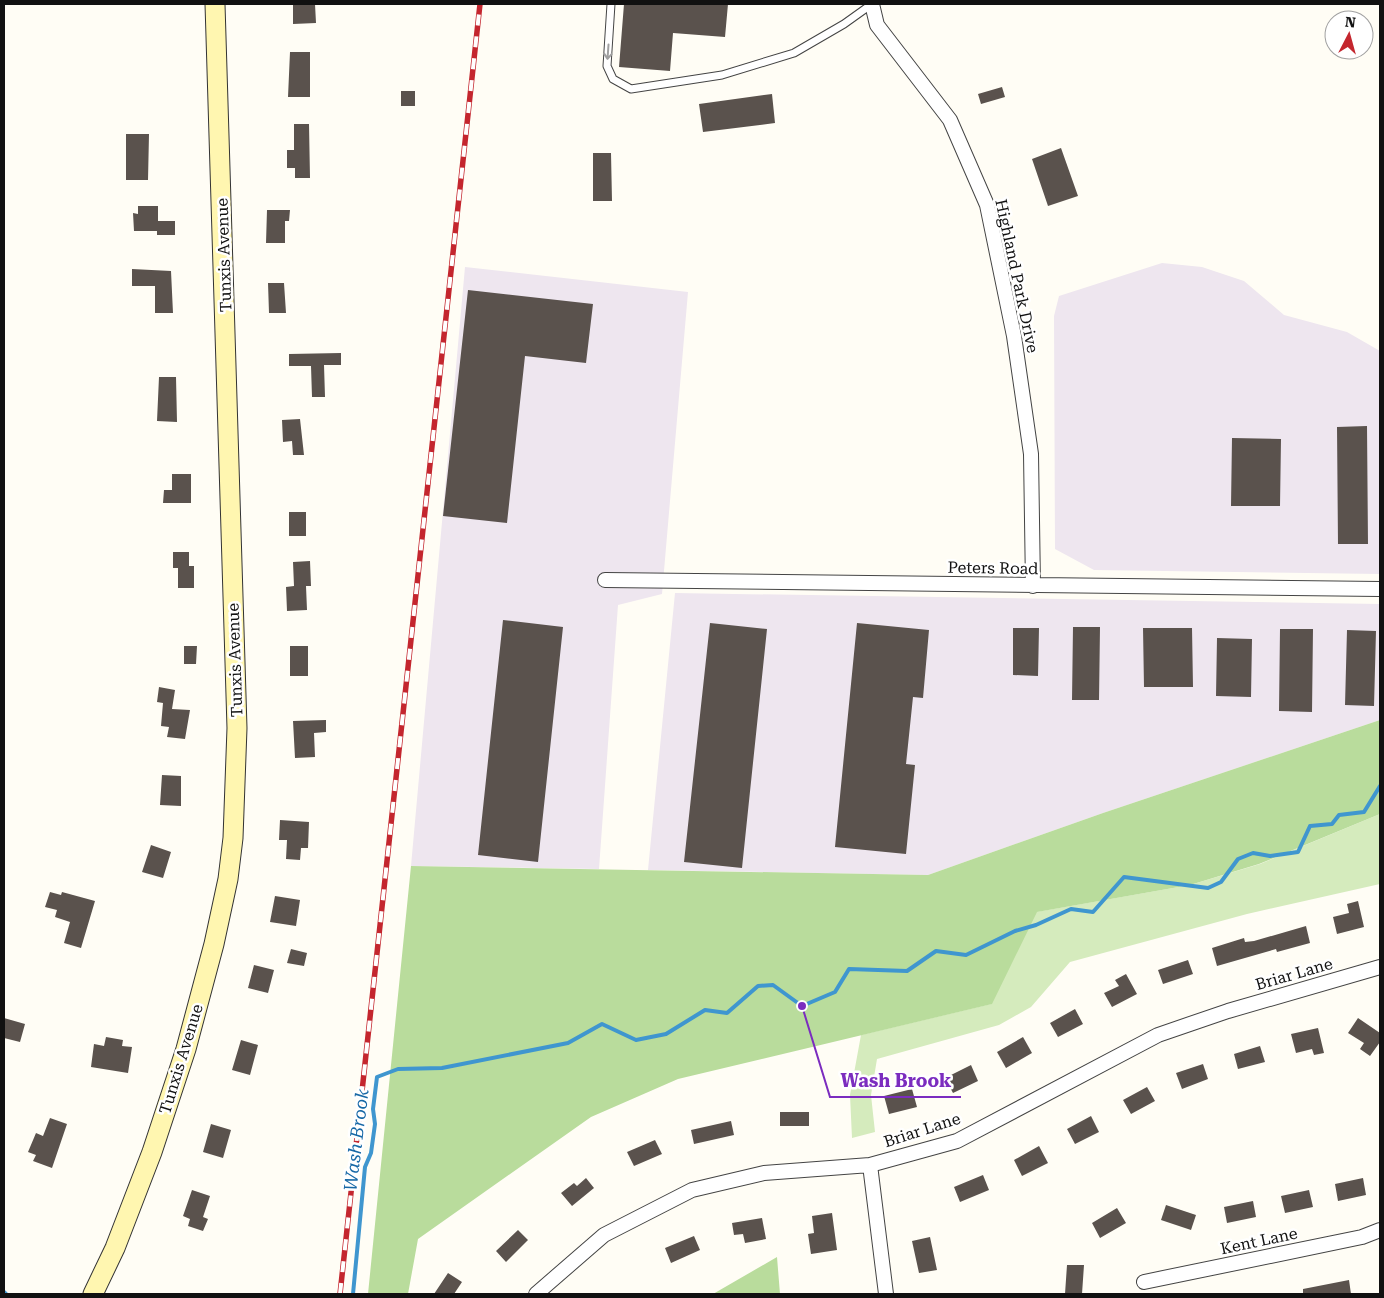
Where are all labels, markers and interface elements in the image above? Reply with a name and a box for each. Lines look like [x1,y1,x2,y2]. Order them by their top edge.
north arrow [1324,10,1374,60]
text: N [1344,14,1357,31]
one-way arrow [603,44,612,60]
street label: Tunxis Avenue [213,197,235,312]
street label: Highland Park Drive [991,197,1043,355]
street label: Peters Road [947,558,1039,578]
street label: Tunxis Avenue [224,602,246,717]
street label: Briar Lane [1253,954,1335,994]
street label: Tunxis Avenue [155,1001,207,1116]
callout: Wash Brook [830,1064,961,1097]
text: Wash Brook [841,1070,952,1091]
water label: Wash Brook [339,1088,373,1192]
street label: Briar Lane [881,1109,963,1151]
street label: Kent Lane [1219,1224,1299,1258]

